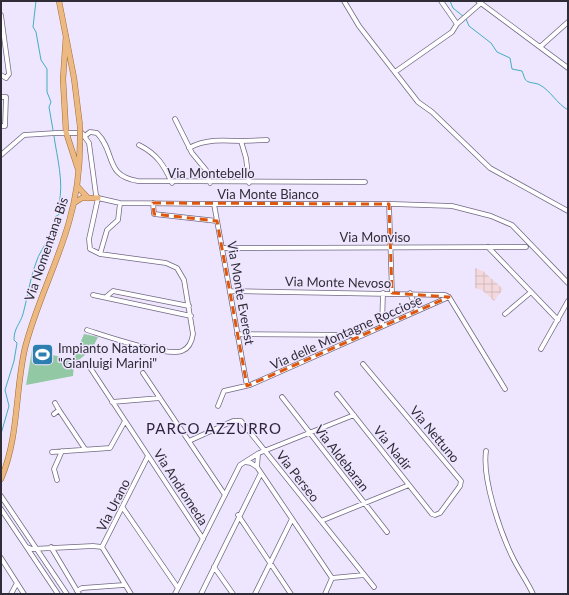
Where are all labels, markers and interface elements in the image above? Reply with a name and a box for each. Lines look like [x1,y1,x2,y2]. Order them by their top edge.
street label: Via Montebello [167,165,255,181]
street label: Via Monte Bianco [217,186,319,202]
street label: Via Nomentana Bis [21,195,71,303]
street label: Via Monviso [340,229,410,245]
street label: Via Monte Everest [224,240,258,346]
street label: Via Monte Nevoso [285,273,391,291]
street label: Via delle Montagne Rocciose [268,291,424,373]
place label: Impianto Natatorio "Gianluigi Marini" [58,340,166,371]
sports icon: Impianto Natatorio "Gianluigi Marini" [29,342,55,368]
street label: Via Nettuno [407,402,463,466]
district label: PARCO AZZURRO [146,419,282,437]
street label: Via Aldebaran [311,422,373,494]
street label: Via Nadir [370,422,416,474]
street label: Via Andromeda [150,446,212,528]
street label: Via Perseo [273,447,323,505]
street label: Via Urano [93,476,133,534]

